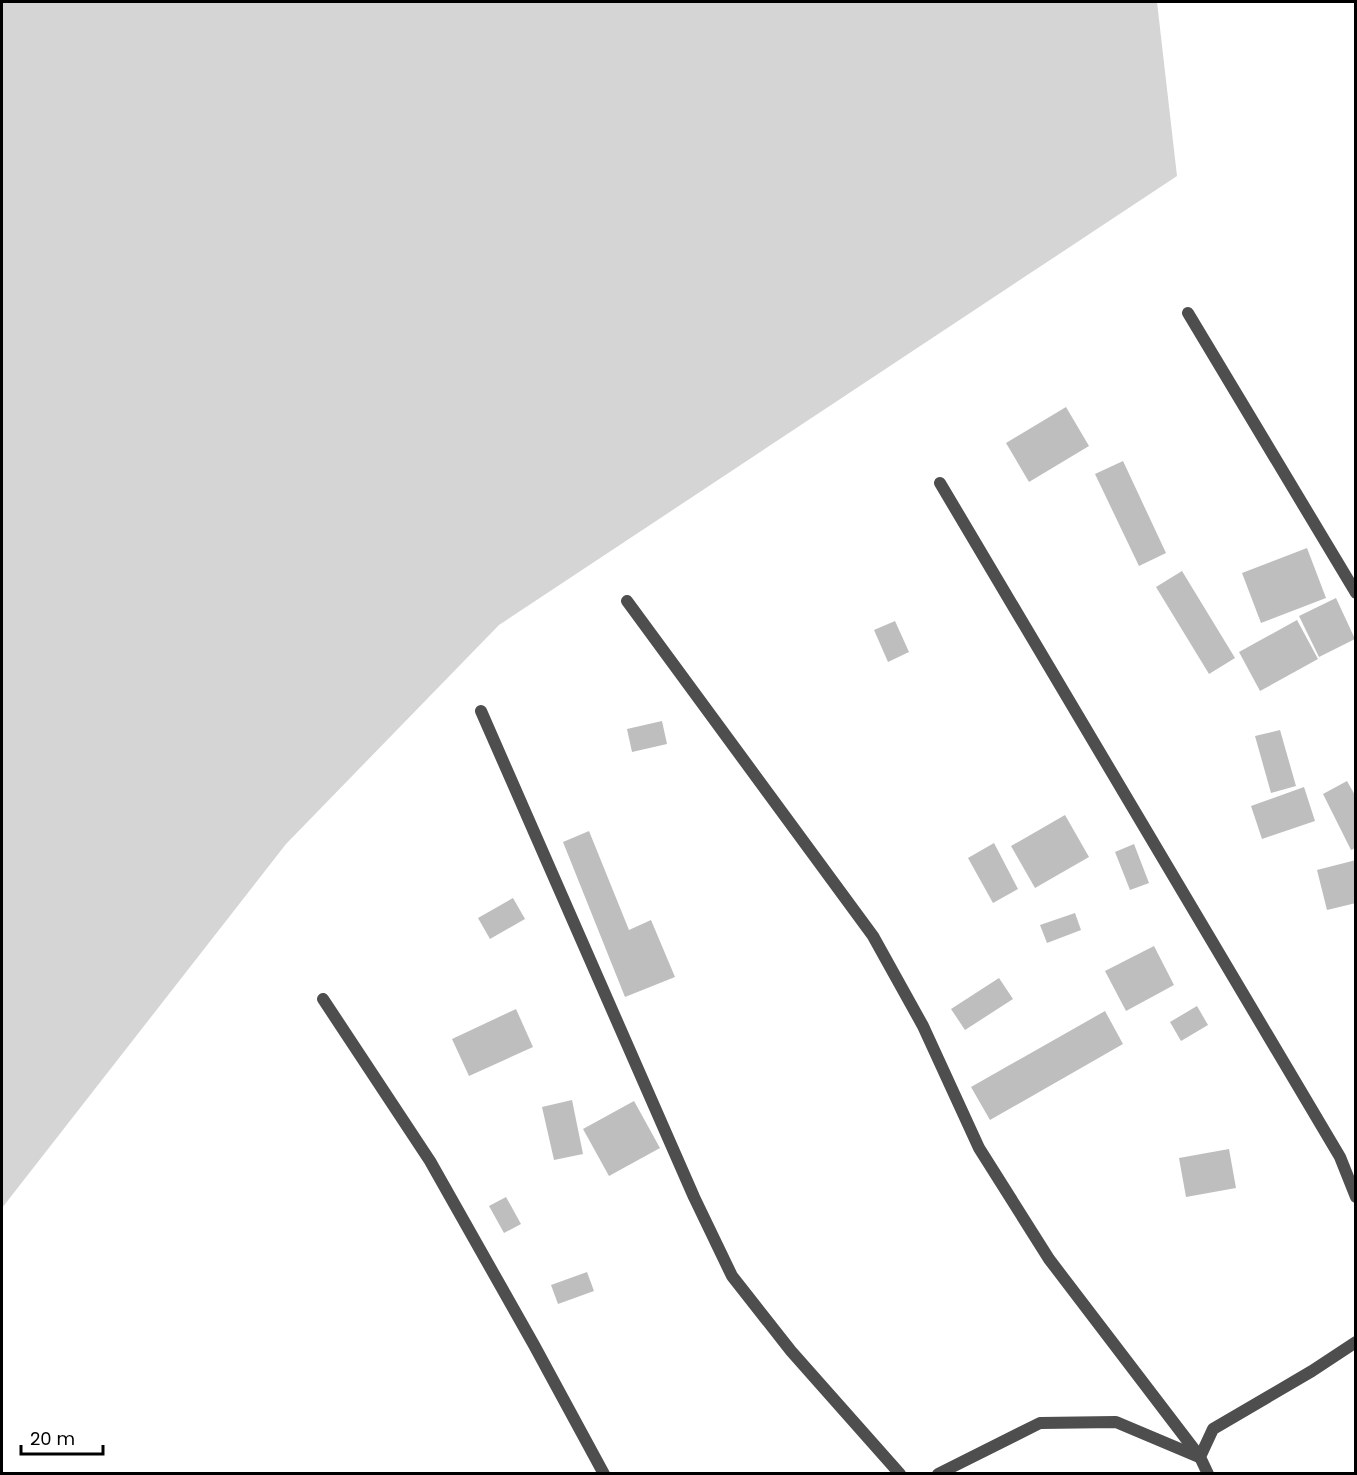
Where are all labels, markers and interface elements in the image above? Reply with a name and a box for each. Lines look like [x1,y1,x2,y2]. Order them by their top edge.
scale bar [21,1418,104,1456]
text: 20 m [30,1426,75,1451]

